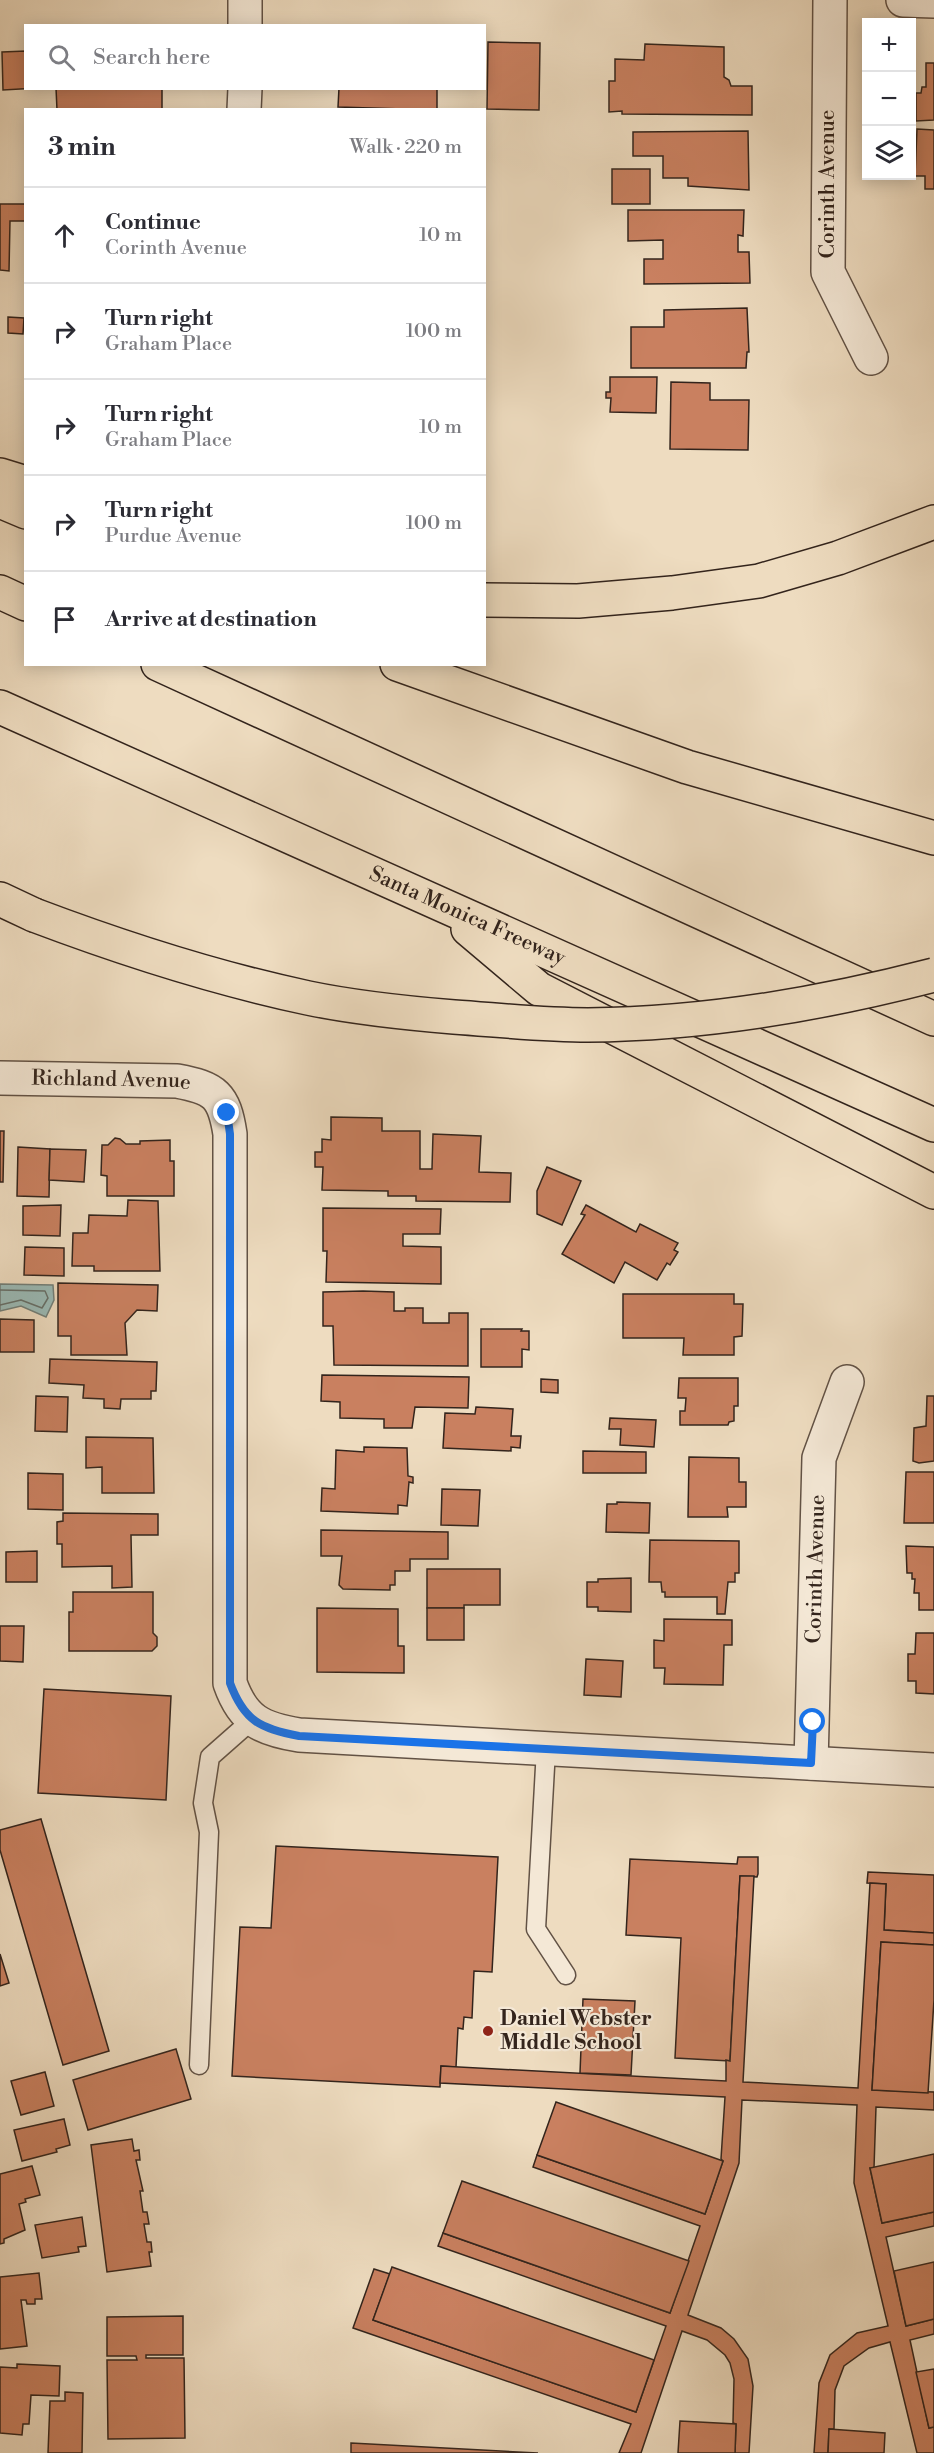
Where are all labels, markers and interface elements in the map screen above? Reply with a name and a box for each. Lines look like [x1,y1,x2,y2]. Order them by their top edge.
map controls [862,18,916,180]
button: + [862,18,916,72]
search box [24,24,486,90]
icon: search [45,41,78,74]
text: Search here [93,44,210,71]
button: − [862,72,916,126]
street label: Corinth Avenue [815,110,841,258]
button: layers [862,126,916,180]
text: 3 min [48,131,116,163]
text: Walk · 220 m [349,135,462,160]
text: Continue [105,209,201,236]
icon: ahead [48,219,81,252]
text: 10 m [419,223,462,248]
text: Corinth Avenue [105,236,247,261]
text: Turn right [105,305,213,332]
icon: right [48,315,81,348]
text: 100 m [406,319,462,344]
text: Graham Place [105,332,232,357]
text: Turn right [105,401,213,428]
icon: right [48,411,81,444]
text: 10 m [419,415,462,440]
text: Graham Place [105,428,232,453]
text: Turn right [105,497,213,524]
icon: right [48,507,81,540]
text: 100 m [406,511,462,536]
text: Purdue Avenue [105,524,242,549]
icon: arrive [48,603,81,636]
text: Arrive at destination [105,606,317,633]
street label: Santa Monica Freeway [365,861,570,972]
street label: Richland Avenue [31,1066,193,1096]
route end [213,1099,239,1125]
street label: Corinth Avenue [801,1494,831,1644]
route start [799,1708,825,1734]
place label: Daniel Webster Middle School [500,2006,652,2056]
marker: Daniel Webster Middle School [481,2024,495,2038]

